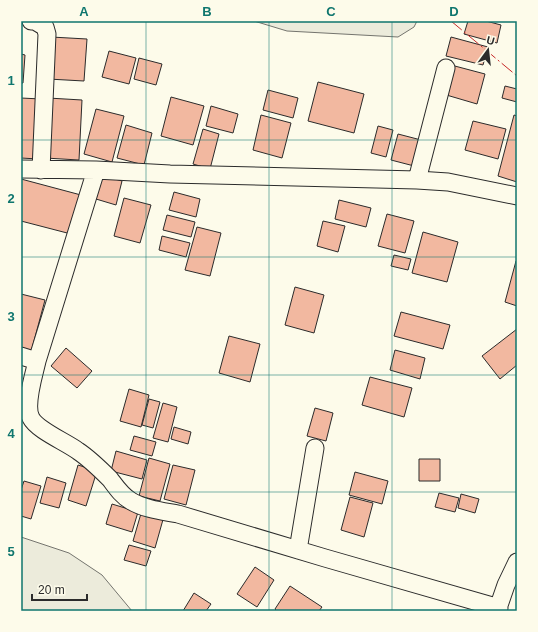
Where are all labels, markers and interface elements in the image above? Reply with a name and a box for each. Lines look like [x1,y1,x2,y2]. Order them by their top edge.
text: A [79,4,89,19]
text: B [202,4,212,19]
text: C [326,4,336,19]
text: D [449,4,459,19]
north arrow [468,30,508,70]
text: U [485,34,496,47]
text: 1 [7,73,15,88]
text: 2 [7,191,15,206]
text: 3 [7,309,15,324]
text: 4 [7,426,15,441]
text: 5 [7,544,15,559]
scale bar [32,576,87,602]
text: 20 m [38,583,65,597]

